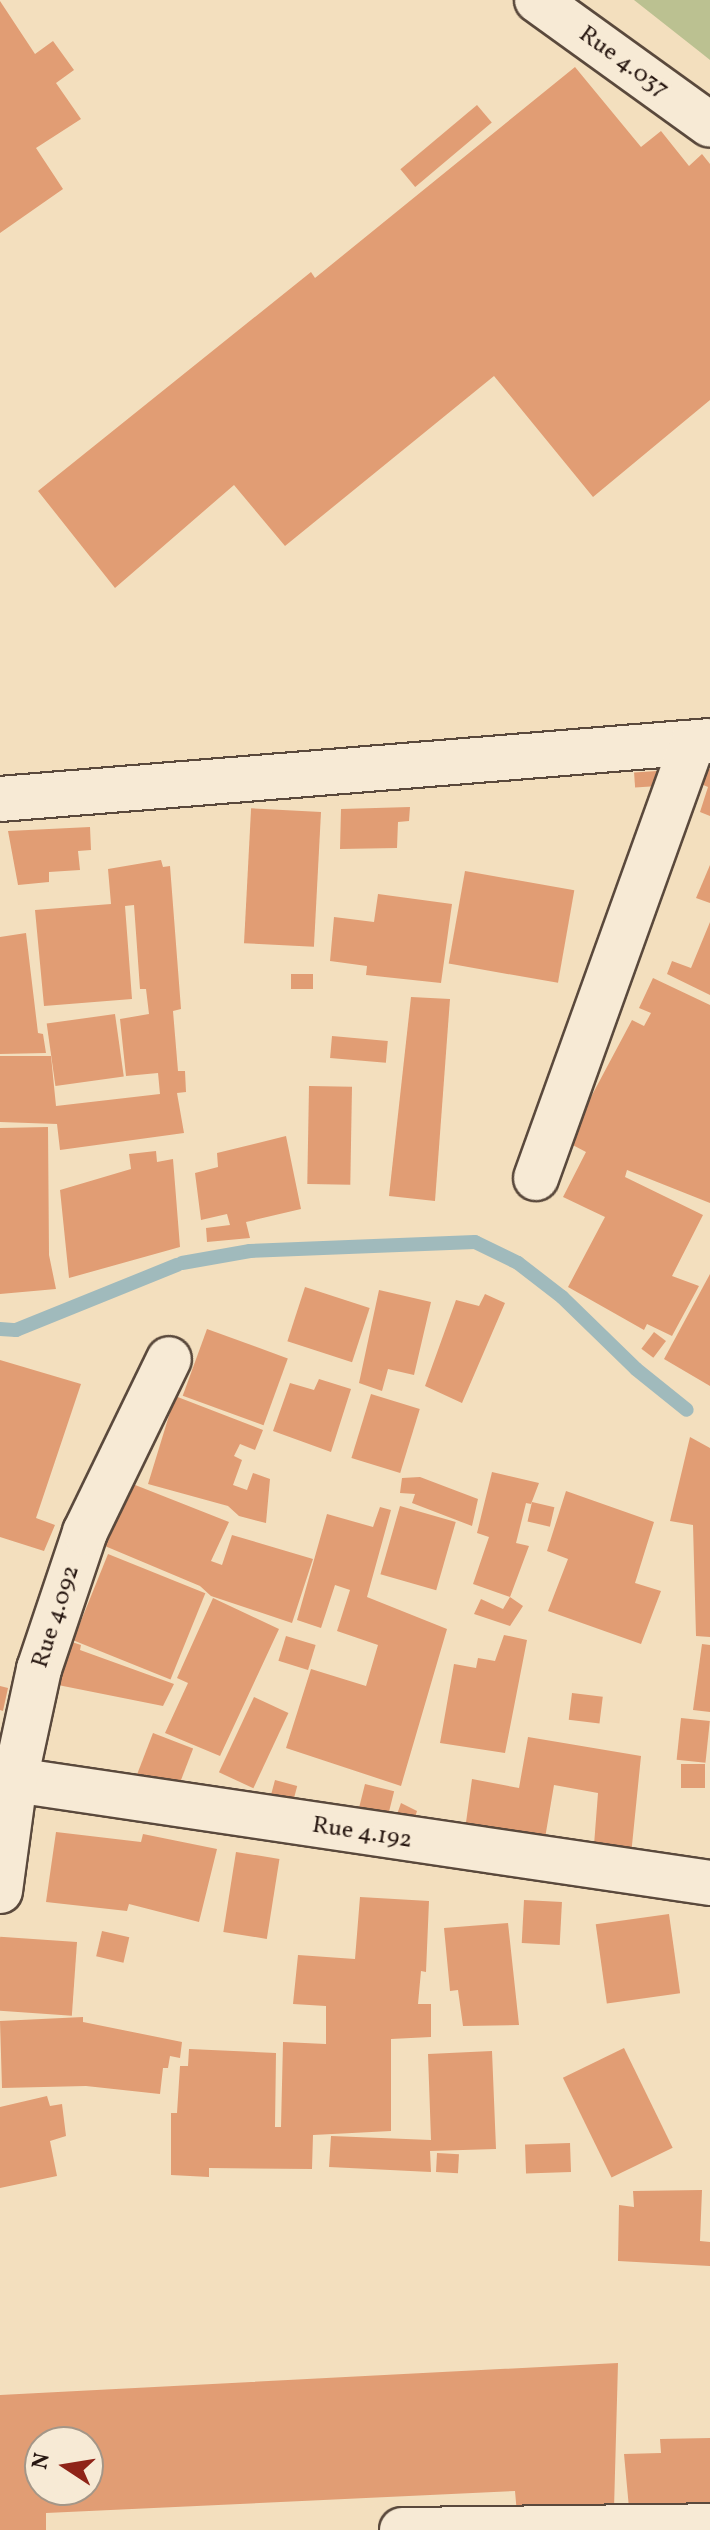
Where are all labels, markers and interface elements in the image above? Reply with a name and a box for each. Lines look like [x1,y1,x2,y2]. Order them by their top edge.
street label: Rue 4.037 [573,21,673,105]
street label: Rue 4.092 [27,1562,87,1672]
street label: Rue 4.192 [310,1812,414,1856]
north arrow [24,2426,104,2506]
text: N [25,2450,59,2472]

